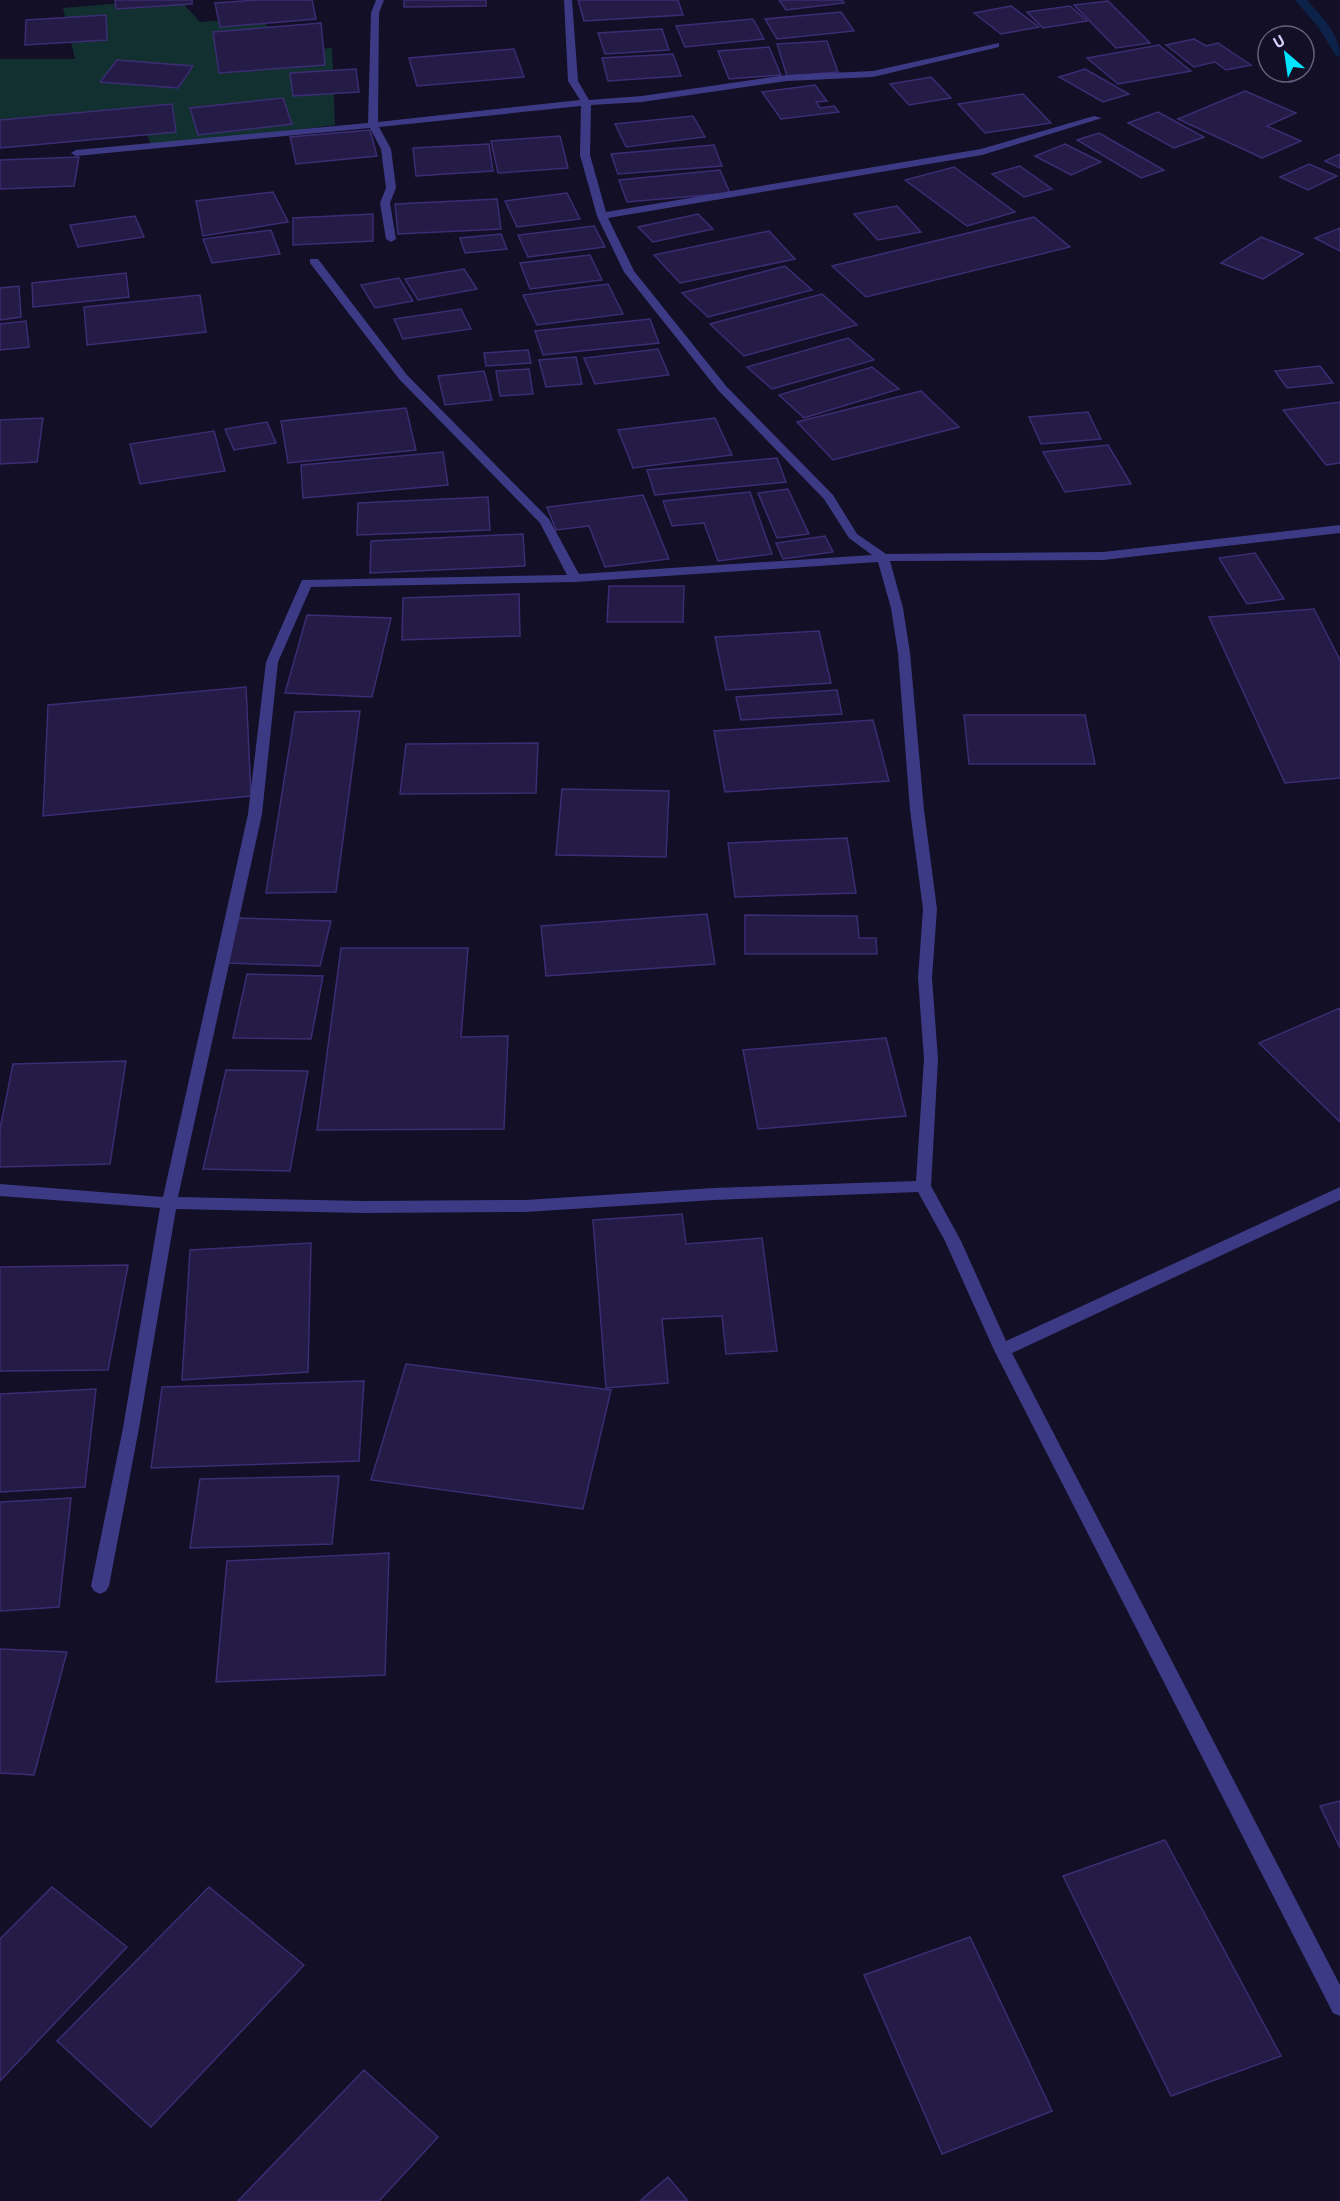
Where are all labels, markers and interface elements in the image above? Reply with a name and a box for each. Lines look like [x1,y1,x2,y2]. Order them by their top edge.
north arrow [1256,24,1316,84]
text: U [1268,28,1289,54]

